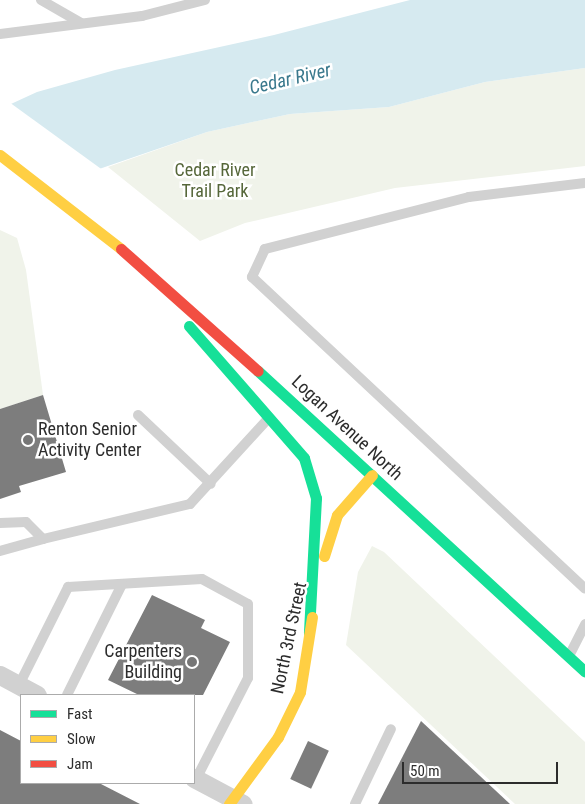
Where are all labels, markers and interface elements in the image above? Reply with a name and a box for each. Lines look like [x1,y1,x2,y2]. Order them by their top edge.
water label: Cedar River [247,59,333,99]
park label: Cedar River Trail Park [174,160,256,202]
street label: Logan Avenue North [287,371,407,485]
place label: Renton Senior Activity Center [38,419,142,462]
marker: Renton Senior Activity Center [22,434,34,446]
street label: North 3rd Street [267,580,311,696]
place label: Carpenters Building [104,641,182,684]
marker: Carpenters Building [186,656,198,668]
legend [20,694,195,784]
text: Fast [67,705,92,723]
text: Slow [67,730,96,748]
scale bar [405,752,561,784]
text: Jam [67,755,93,773]
text: 50 m [410,762,440,780]

